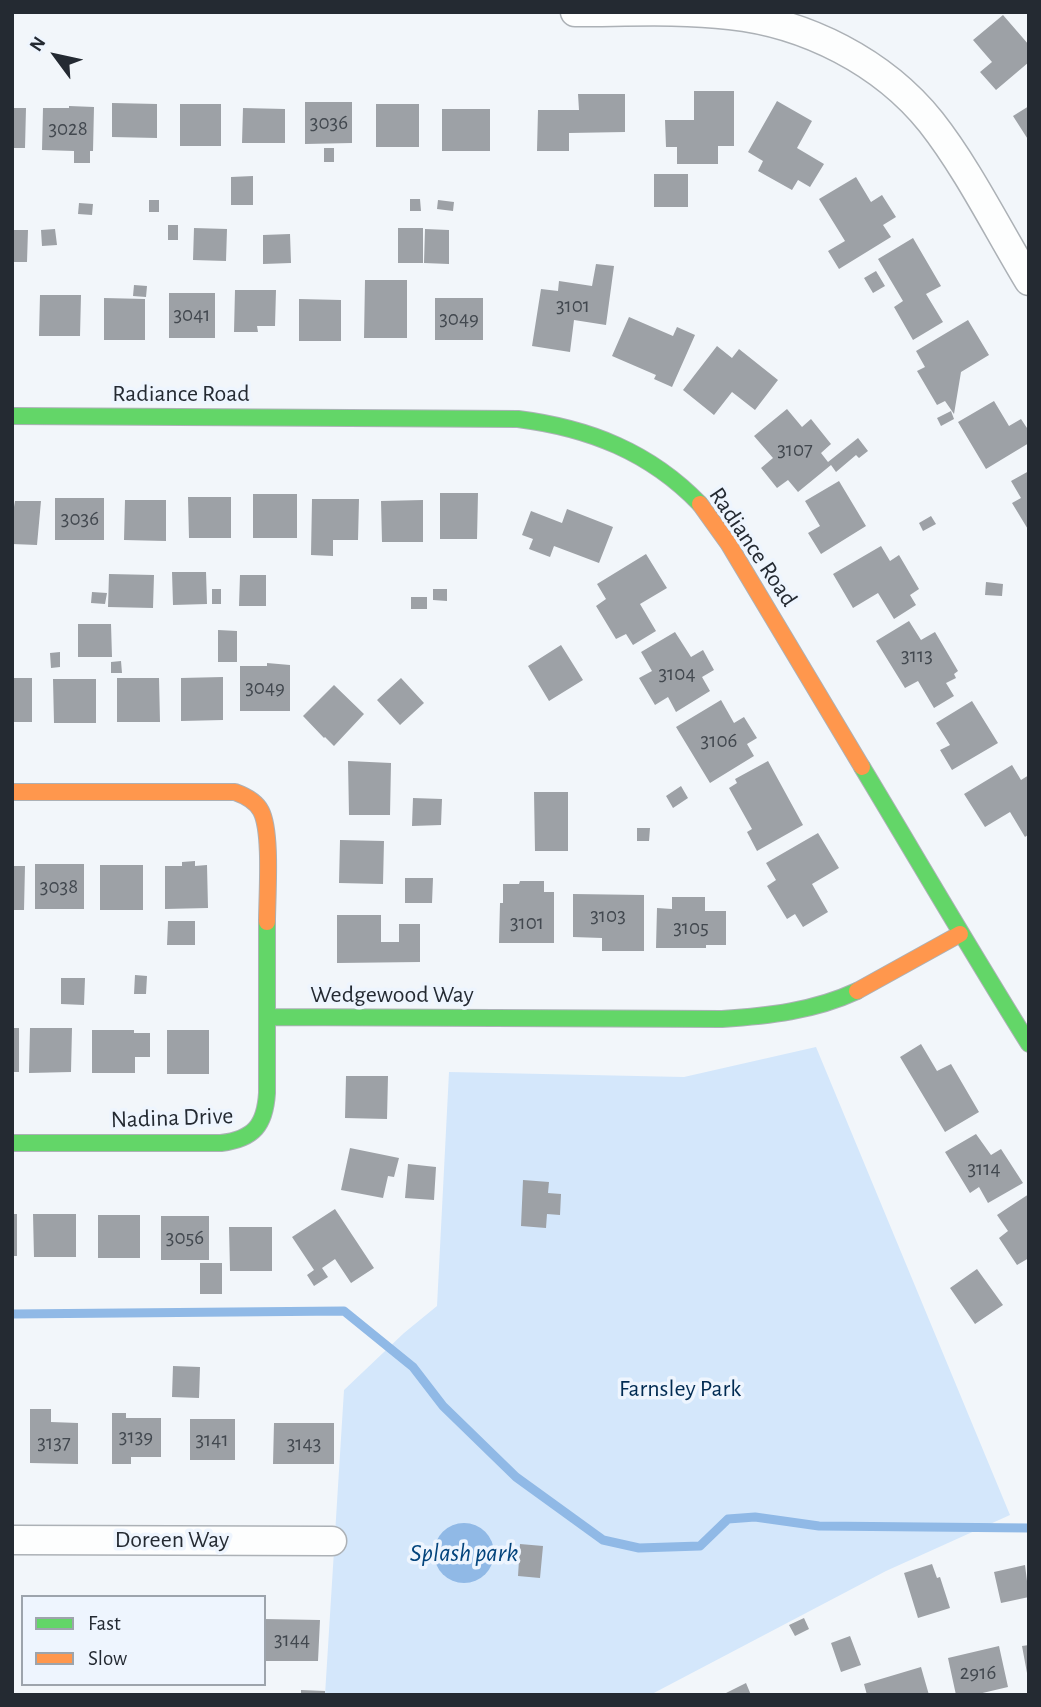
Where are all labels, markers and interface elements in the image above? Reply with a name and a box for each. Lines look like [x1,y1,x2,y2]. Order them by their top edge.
north arrow [21,21,91,91]
text: N [26,34,50,55]
house number: 3036 [310,110,348,136]
house number: 3028 [48,116,88,142]
house number: 3101 [556,293,590,319]
house number: 3041 [173,302,211,328]
house number: 3049 [439,306,479,332]
street label: Radiance Road [112,380,250,408]
house number: 3107 [777,437,813,463]
street label: Radiance Road [703,482,803,612]
house number: 3036 [61,506,99,532]
house number: 3113 [901,643,933,669]
house number: 3104 [658,661,696,687]
house number: 3049 [245,675,285,701]
house number: 3106 [701,728,737,754]
house number: 3038 [40,874,78,900]
house number: 3103 [590,903,626,929]
house number: 3101 [510,910,544,936]
house number: 3105 [673,915,709,941]
street label: Wedgewood Way [310,981,474,1009]
street label: Nadina Drive [110,1101,234,1135]
house number: 3114 [967,1156,1001,1182]
house number: 3056 [166,1225,204,1251]
park label: Farnsley Park [619,1375,741,1403]
house number: 3139 [119,1424,153,1450]
house number: 3141 [195,1427,229,1453]
house number: 3137 [37,1430,71,1456]
house number: 3143 [287,1431,321,1457]
street label: Doreen Way [115,1526,229,1554]
water label: Splash park [410,1537,518,1569]
legend [21,1595,266,1686]
text: Fast [88,1613,121,1634]
house number: 3144 [274,1627,310,1653]
text: Slow [88,1648,127,1669]
house number: 2916 [960,1660,996,1686]

